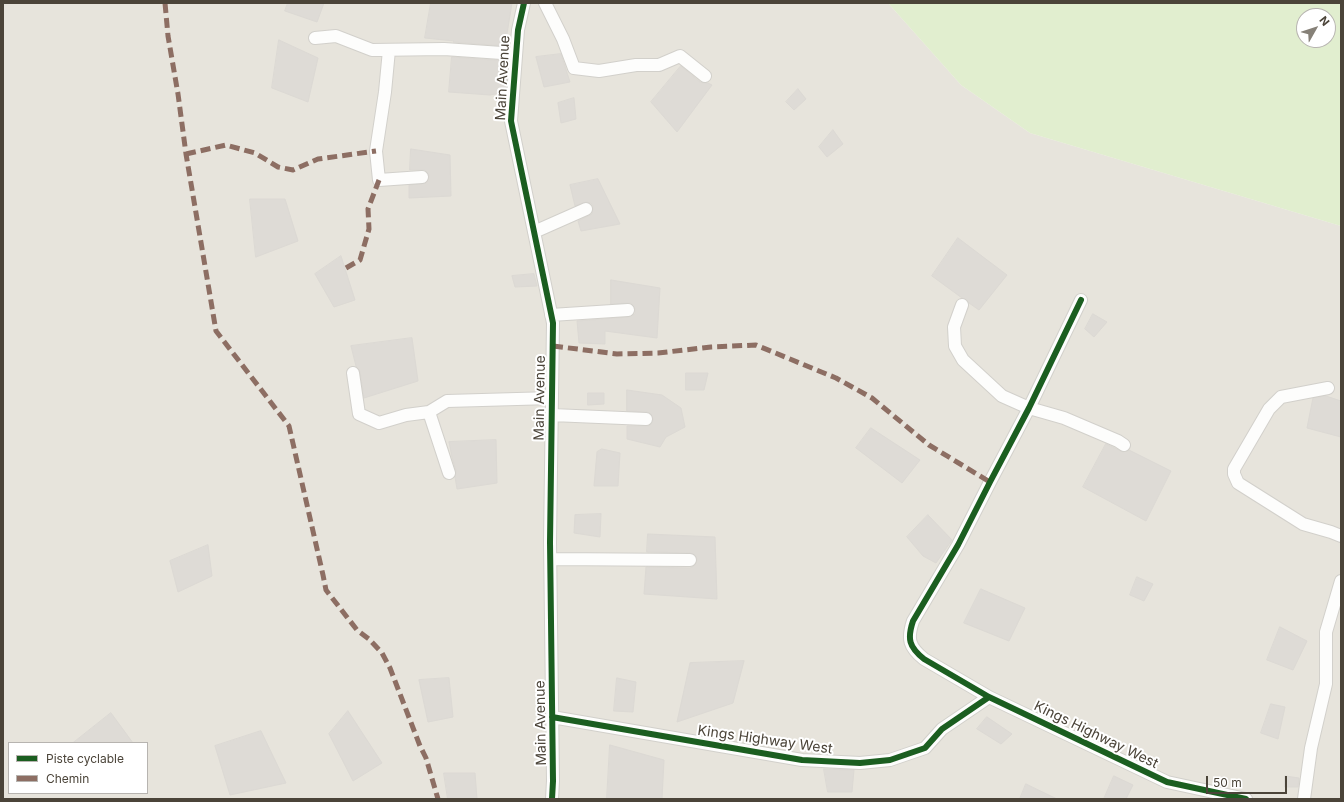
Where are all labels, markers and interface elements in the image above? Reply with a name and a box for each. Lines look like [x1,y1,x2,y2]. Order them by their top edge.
north arrow [1296,8,1336,48]
text: N [1316,13,1333,29]
street label: Main Avenue [492,35,514,121]
street label: Main Avenue [531,355,549,441]
street label: Main Avenue [532,680,550,766]
street label: Kings Highway West [1031,698,1161,772]
street label: Kings Highway West [696,722,834,758]
legend [8,742,148,794]
text: Piste cyclable [46,751,124,766]
scale bar [1208,768,1289,794]
text: Chemin [46,771,89,786]
text: 50 m [1213,775,1242,790]

